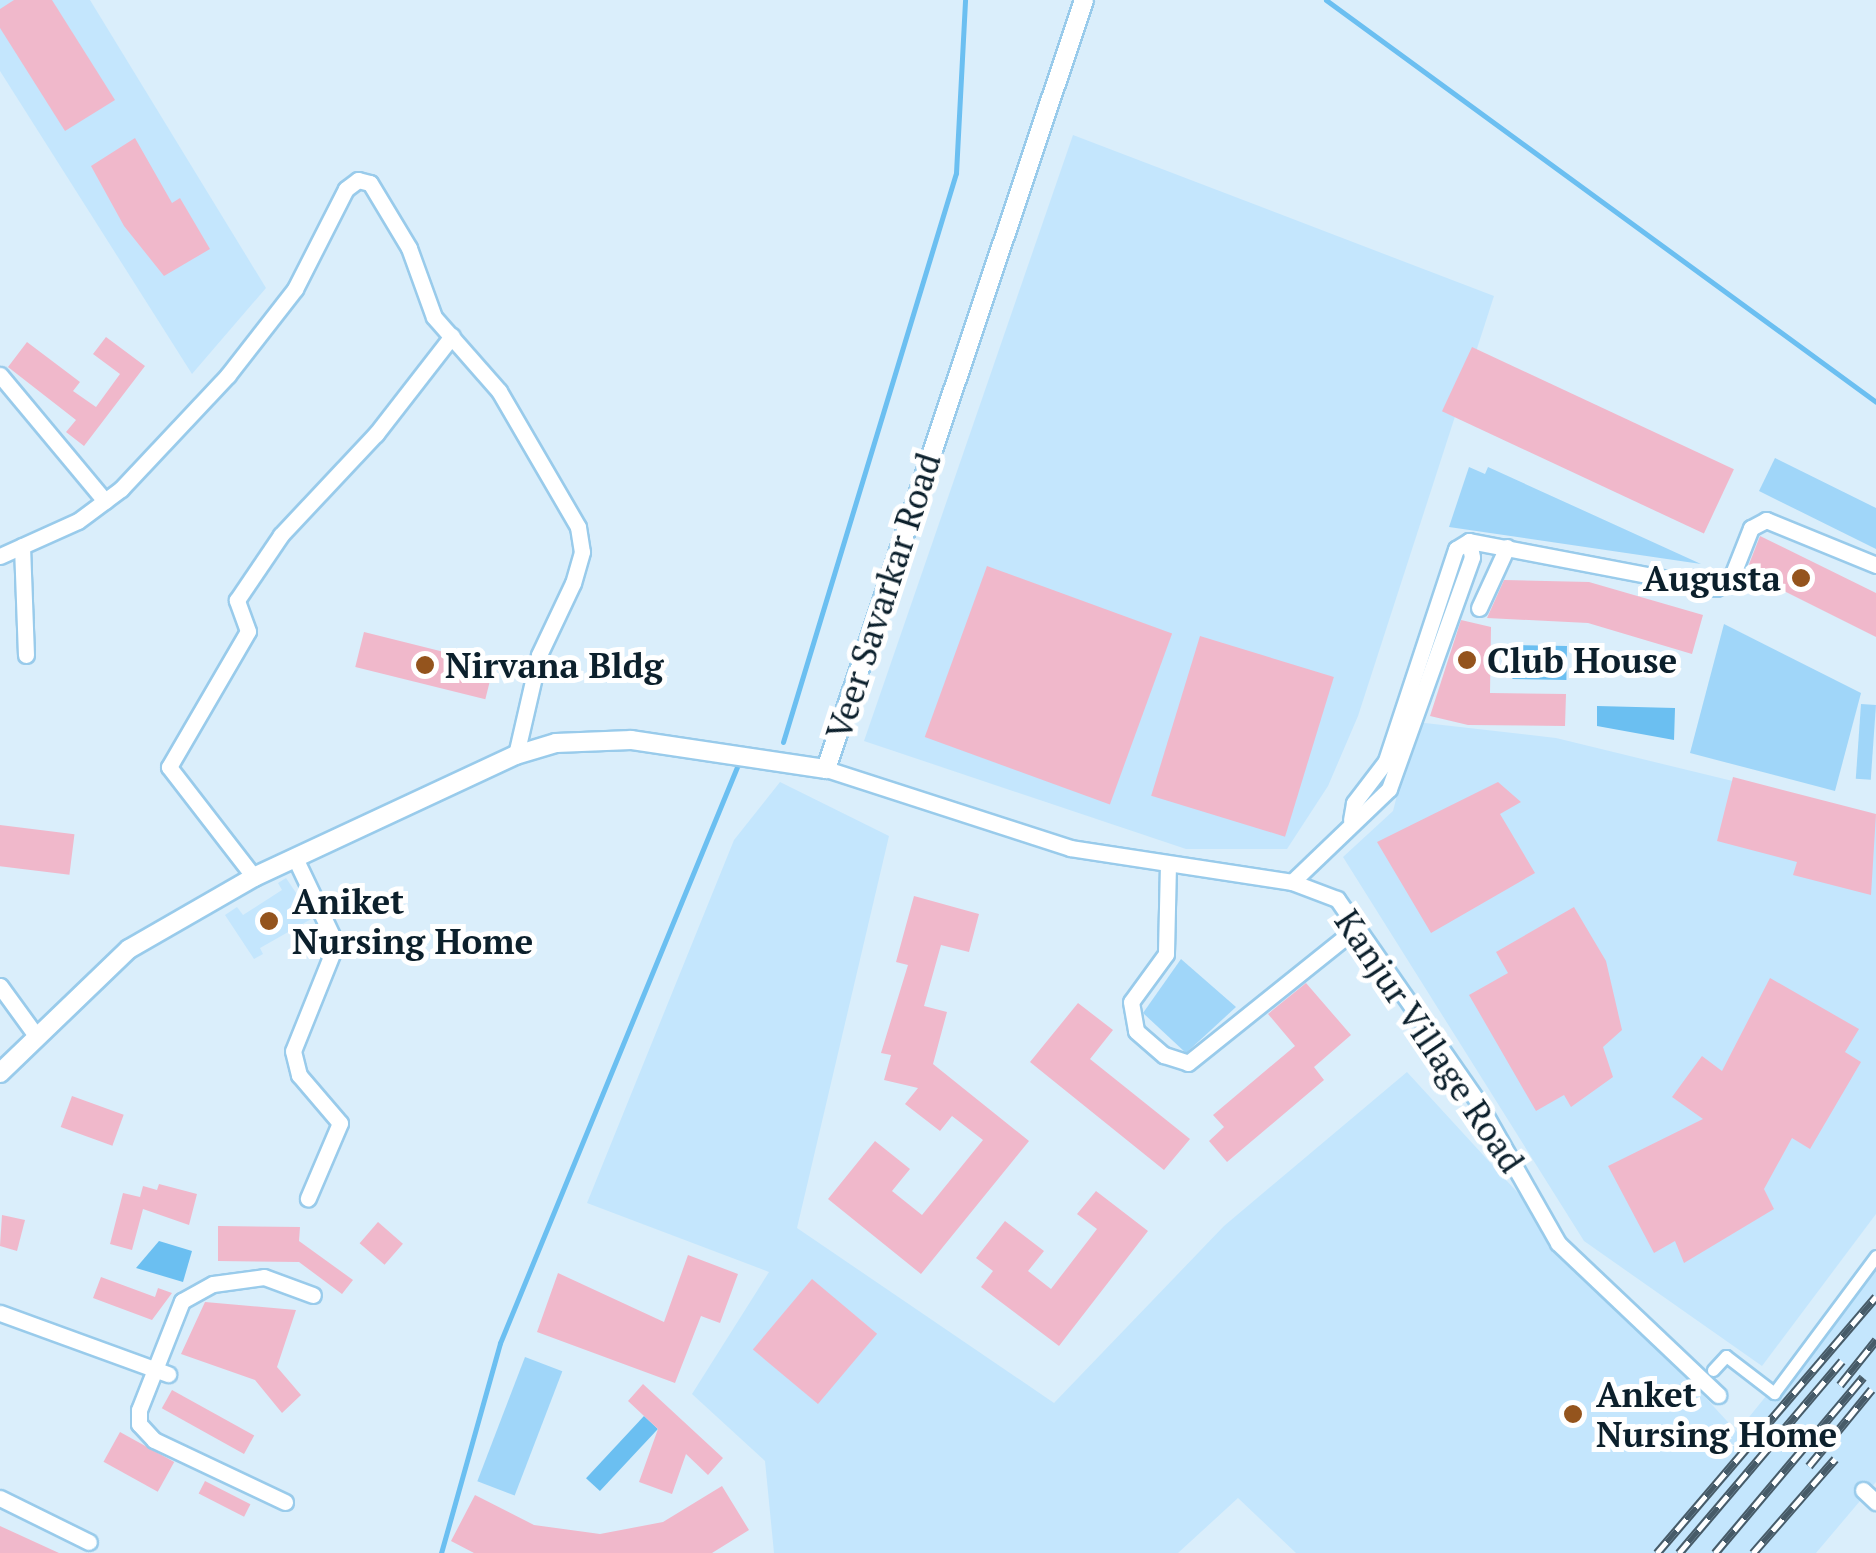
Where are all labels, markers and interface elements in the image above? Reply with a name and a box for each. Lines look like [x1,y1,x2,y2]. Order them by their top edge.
street label: Veer Savarkar Road [817,447,949,745]
place label: Augusta [1643,557,1781,599]
marker: Augusta [1790,567,1812,589]
place label: Club House [1487,639,1677,681]
place label: Nirvana Bldg [445,644,663,686]
marker: Club House [1456,649,1478,671]
marker: Nirvana Bldg [414,654,436,676]
place label: Aniket Nursing Home [292,880,533,962]
street label: Kanjur Village Road [1326,901,1534,1181]
marker: Aniket Nursing Home [256,908,282,934]
place label: Anket Nursing Home [1596,1373,1837,1455]
marker: Anket Nursing Home [1560,1401,1586,1427]

